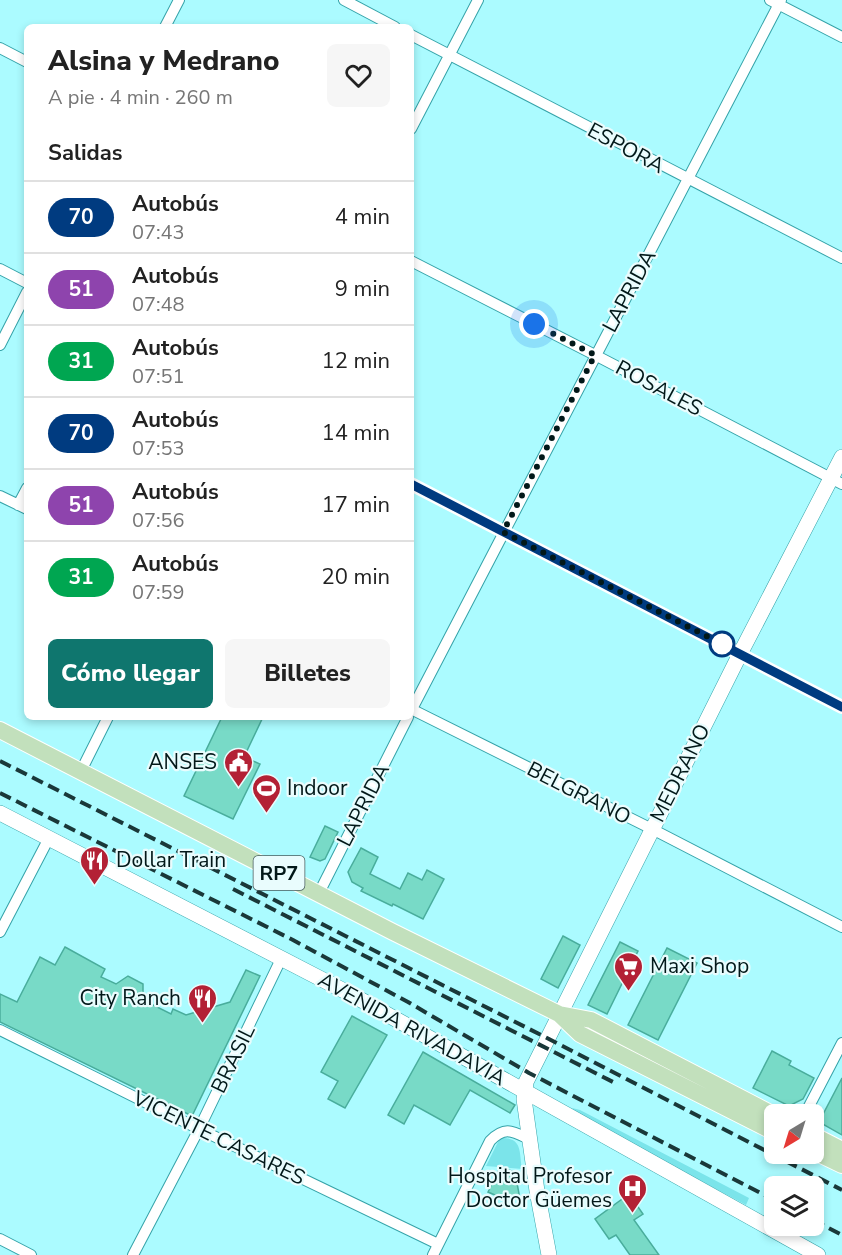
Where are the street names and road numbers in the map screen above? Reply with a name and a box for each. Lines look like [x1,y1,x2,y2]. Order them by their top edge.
street label: ESPORA [583,116,669,180]
street label: LAPRIDA [596,245,662,337]
street label: ROSALES [611,353,707,423]
street label: MEDRANO [643,719,717,827]
street label: BELGRANO [522,755,636,831]
street label: LAPRIDA [330,759,396,851]
road number: RP7 [254,856,304,890]
street label: AVENIDA RIVADAVIA [313,966,511,1092]
street label: BRASIL [204,1020,262,1098]
street label: VICENTE CASARES [127,1084,310,1192]

